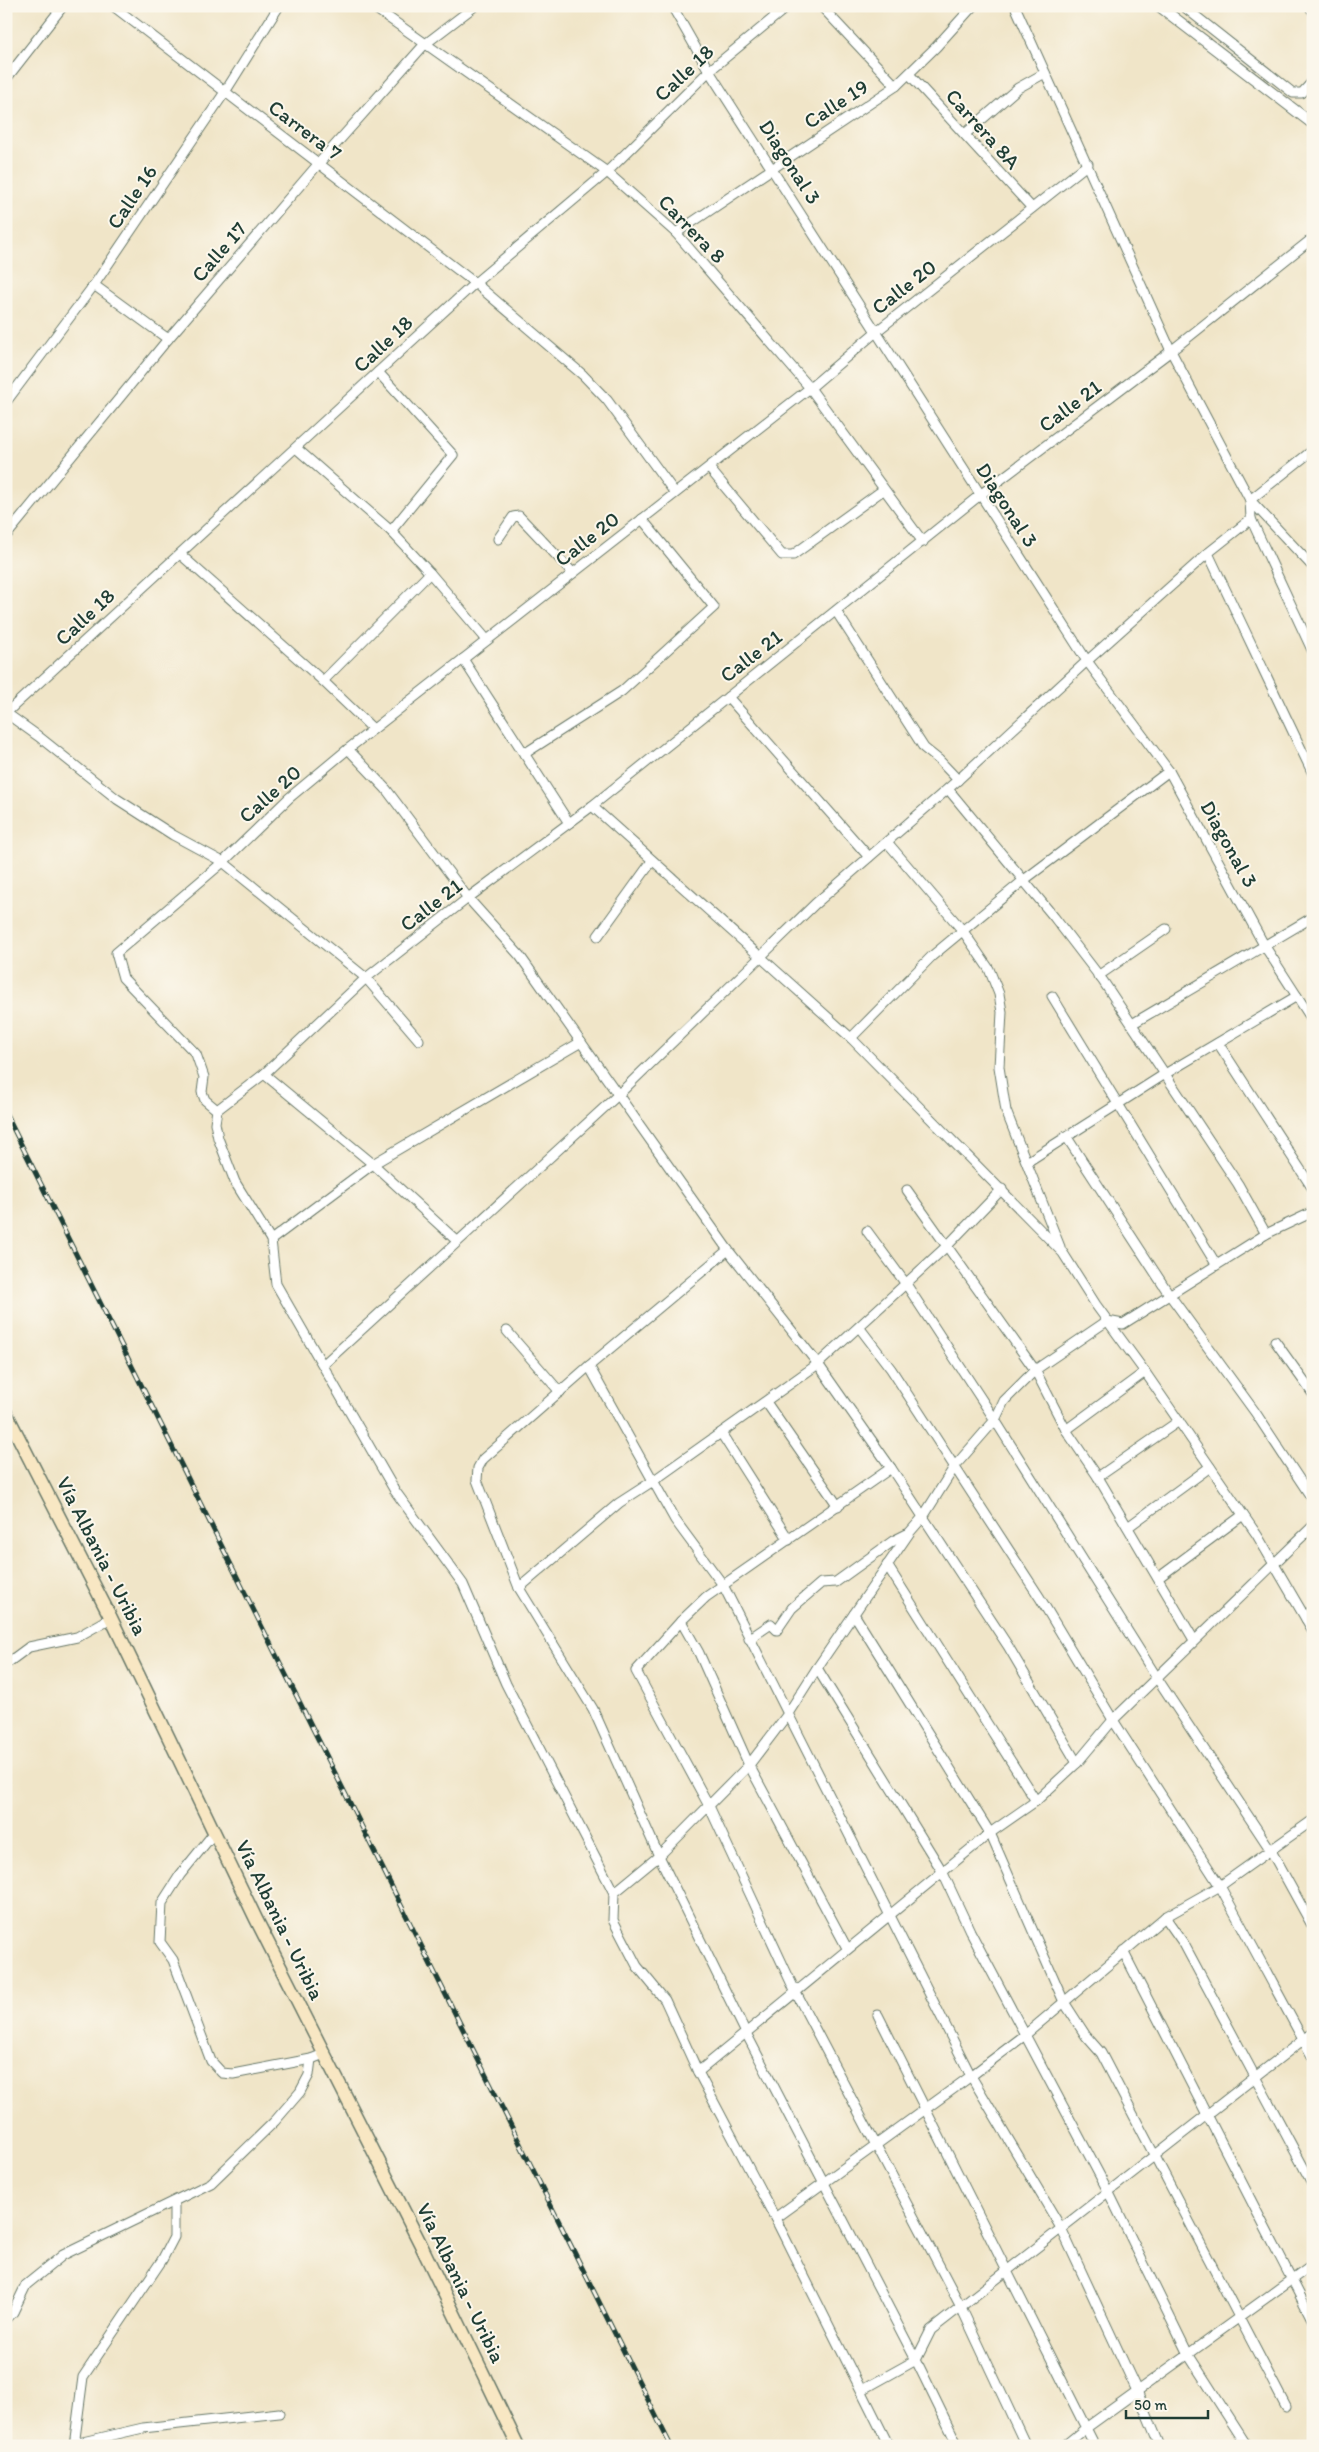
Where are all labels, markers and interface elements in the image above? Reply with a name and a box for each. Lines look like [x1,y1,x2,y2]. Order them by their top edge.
street label: Calle 18 [649,39,719,106]
street label: Calle 19 [799,74,873,134]
street label: Carrera 8A [941,83,1026,174]
street label: Carrera 7 [264,94,347,165]
street label: Diagonal 3 [754,115,827,209]
street label: Calle 16 [101,160,162,234]
street label: Carrera 8 [653,189,731,268]
street label: Calle 17 [186,217,251,287]
street label: Calle 20 [866,254,941,320]
street label: Calle 18 [348,310,418,377]
street label: Calle 21 [1033,374,1106,437]
street label: Diagonal 3 [971,458,1044,552]
street label: Calle 20 [549,506,624,572]
street label: Calle 18 [50,583,120,650]
street label: Calle 21 [715,623,787,688]
street label: Calle 20 [233,759,306,828]
street label: Diagonal 3 [1195,796,1263,891]
street label: Calle 21 [395,872,467,937]
street label: Vía Albania - Uribia [52,1472,153,1639]
street label: Vía Albania - Uribia [231,1836,330,2004]
street label: Vía Albania - Uribia [412,2199,511,2367]
scale bar [1126,2387,1209,2419]
text: 50 m [1134,2396,1167,2414]

